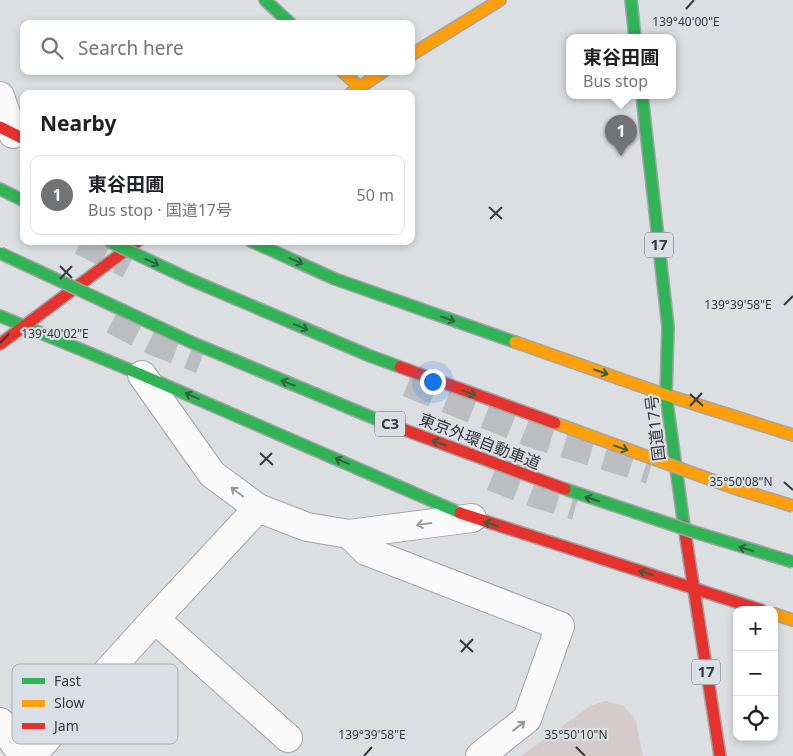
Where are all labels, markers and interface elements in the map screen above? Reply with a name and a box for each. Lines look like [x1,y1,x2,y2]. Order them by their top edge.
text: 139°40'00"E [652,13,720,30]
search box [20,20,415,75]
icon: search [38,34,66,62]
popup [566,34,676,99]
text: Search here [78,35,184,61]
text: 東谷田圃 [583,44,659,70]
text: Bus stop [583,70,648,92]
text: Nearby [40,109,116,137]
pin: 1 [605,115,637,156]
text: 東谷田圃 [88,171,164,197]
text: 1 [52,184,62,206]
text: 50 m [357,184,394,206]
text: Bus stop · 国道17号 [88,199,232,221]
road number: 17 [645,232,673,258]
one-way arrow [288,257,303,267]
one-way arrow [144,258,159,267]
text: 139°39'58"E [704,296,772,313]
one-way arrow [439,314,455,324]
one-way arrow [293,322,308,332]
text: 139°40'02"E [21,325,89,342]
one-way arrow [593,368,608,377]
your location [420,369,446,395]
one-way arrow [281,377,296,387]
one-way arrow [461,389,476,398]
one-way arrow [185,391,200,401]
street label: 国道17号 [640,394,670,462]
street label: 東京外環自動車道 [416,408,544,474]
road number: C3 [375,412,405,436]
one-way arrow [432,438,447,447]
one-way arrow [613,444,629,453]
one-way arrow [334,456,349,465]
text: 35°50'08"N [709,473,773,490]
one-way arrow [231,487,244,498]
one-way arrow [584,493,600,503]
one-way arrow [484,518,500,528]
one-way arrow [416,519,432,529]
one-way arrow [739,543,755,553]
one-way arrow [638,568,654,578]
map controls [733,606,778,741]
button: + [733,606,778,651]
button: − [733,651,778,696]
road number: 17 [692,660,720,684]
legend [12,664,178,744]
text: Fast [54,671,81,690]
text: Slow [54,693,85,712]
button: locate [733,696,778,741]
text: Jam [52,716,79,735]
one-way arrow [512,721,525,732]
text: 139°39'58"E [338,726,406,743]
text: 35°50'10"N [544,726,608,743]

